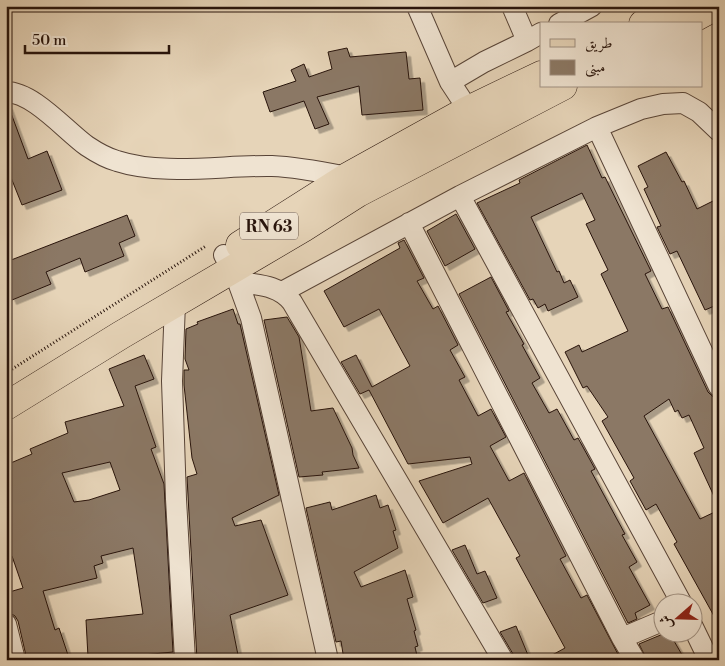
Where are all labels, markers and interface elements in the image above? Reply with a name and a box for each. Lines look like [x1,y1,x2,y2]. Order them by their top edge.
scale bar [25,22,169,54]
legend [540,22,702,88]
text: 50 m [32,31,66,50]
text: طريق [585,34,612,53]
text: مبنى [585,58,605,78]
road number: RN 63 [240,212,298,240]
north arrow [652,594,702,644]
text: ش [656,612,678,632]

